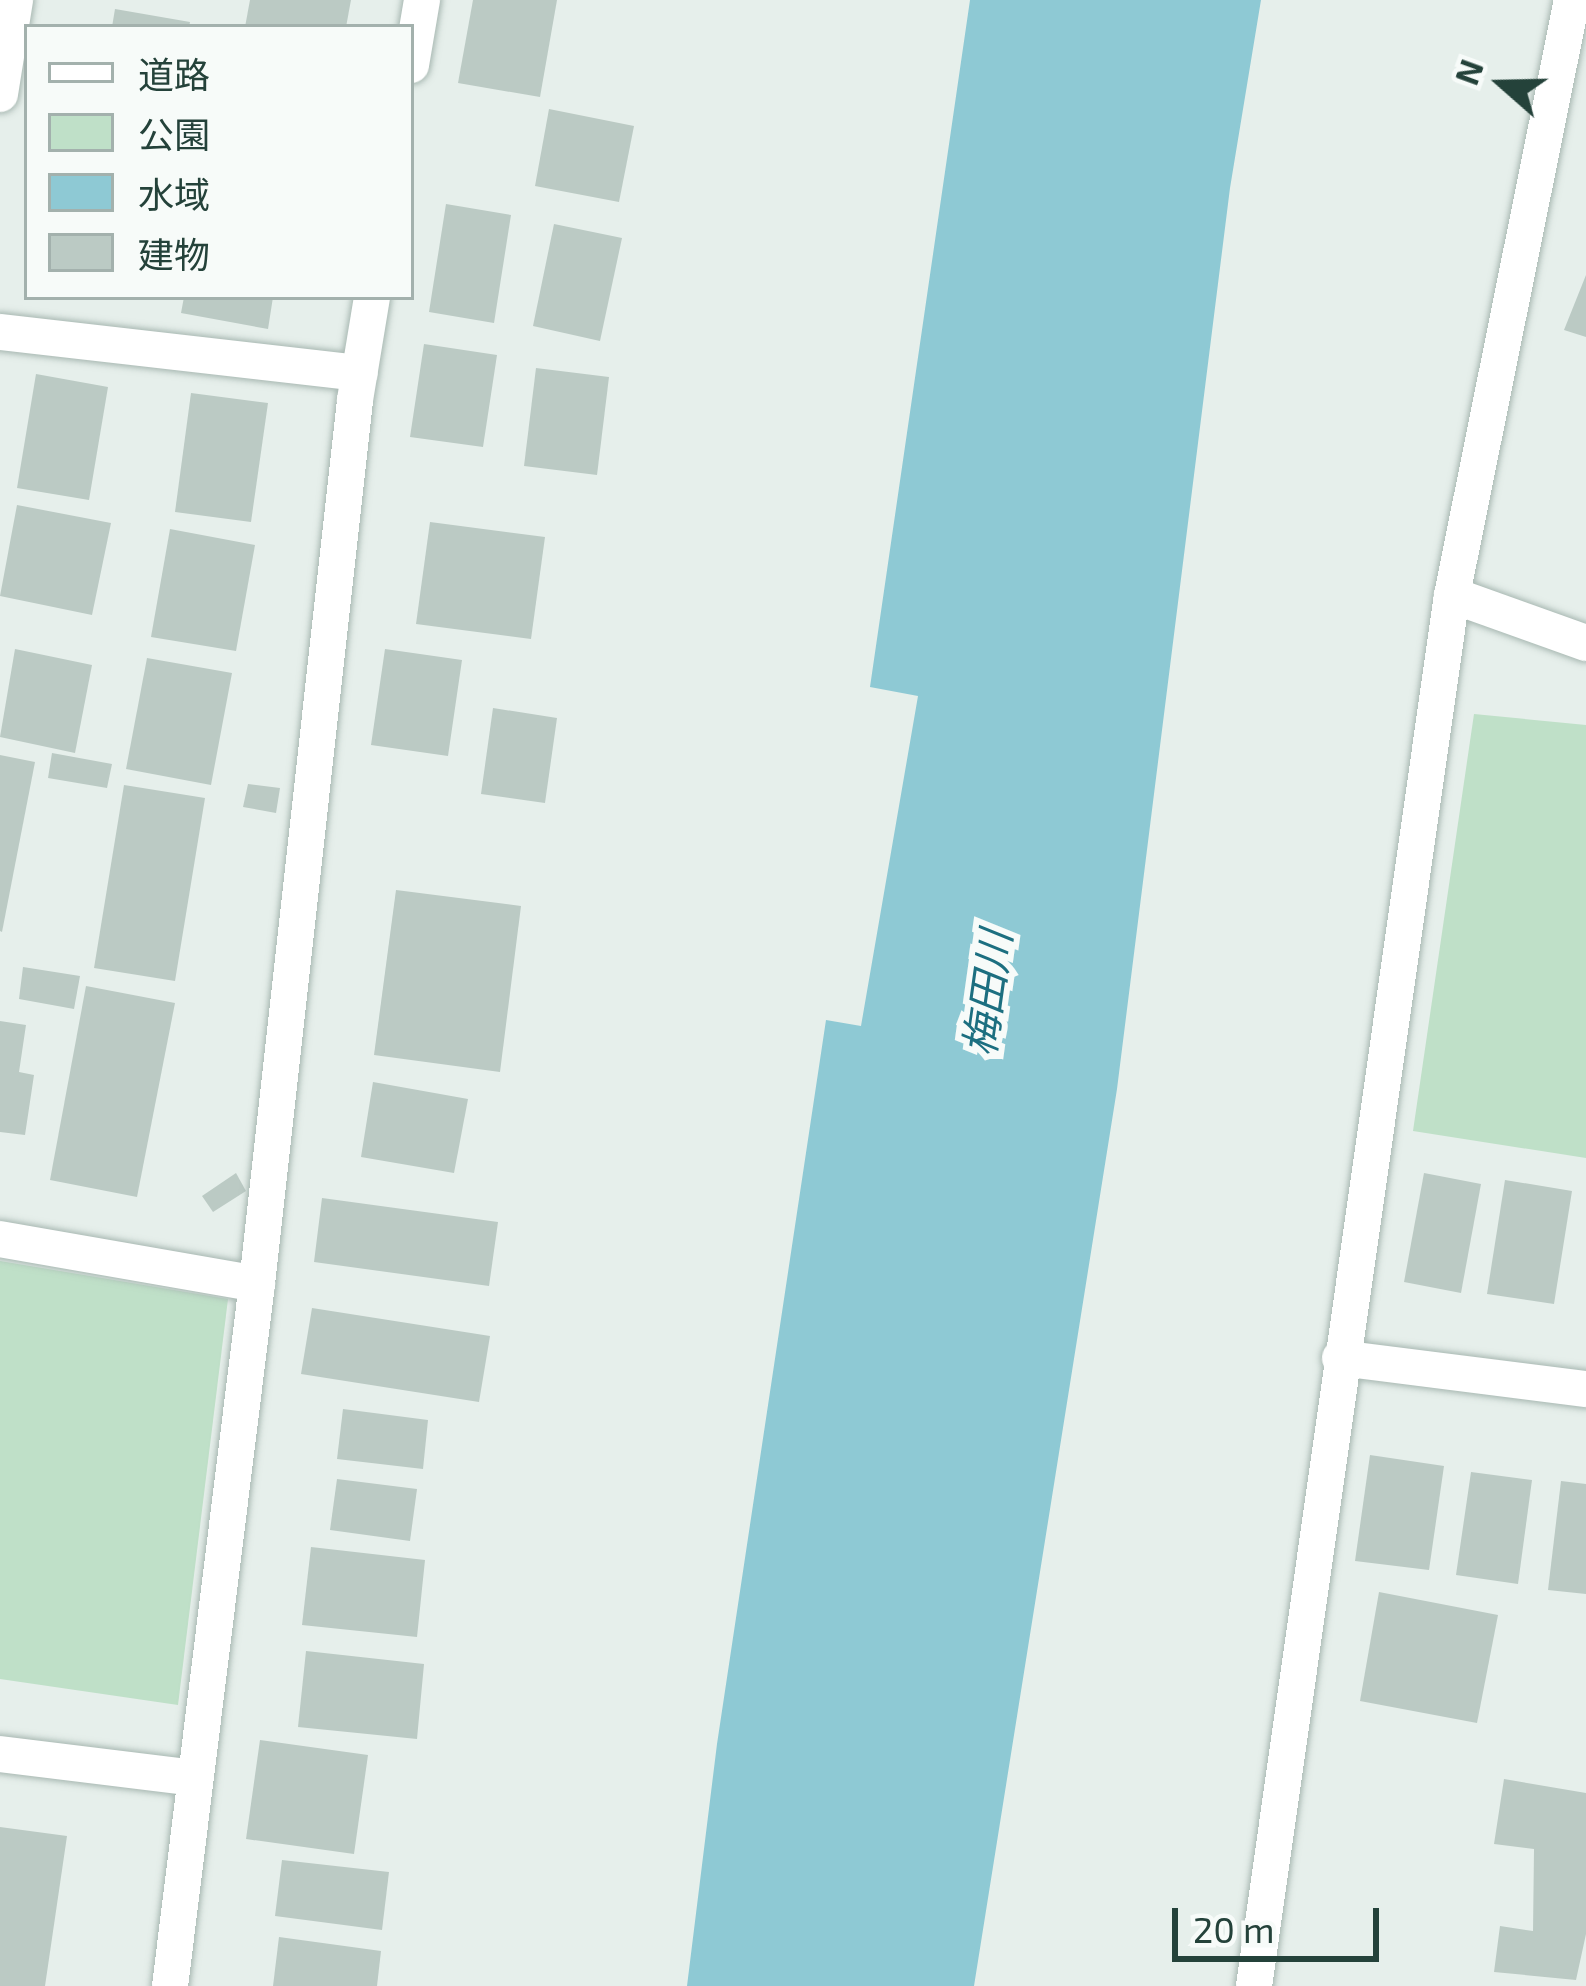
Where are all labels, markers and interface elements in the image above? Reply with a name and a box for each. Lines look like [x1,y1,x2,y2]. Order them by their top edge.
legend [24,24,414,300]
north arrow [1442,24,1562,144]
text: 道路 [138,52,210,95]
text: N [1445,54,1491,90]
text: 公園 [138,112,210,155]
text: 水域 [138,172,210,215]
text: 建物 [138,232,210,275]
water label: 梅田川 [952,927,1020,1059]
scale bar [1178,1884,1385,1958]
text: 20 m [1193,1907,1275,1950]

